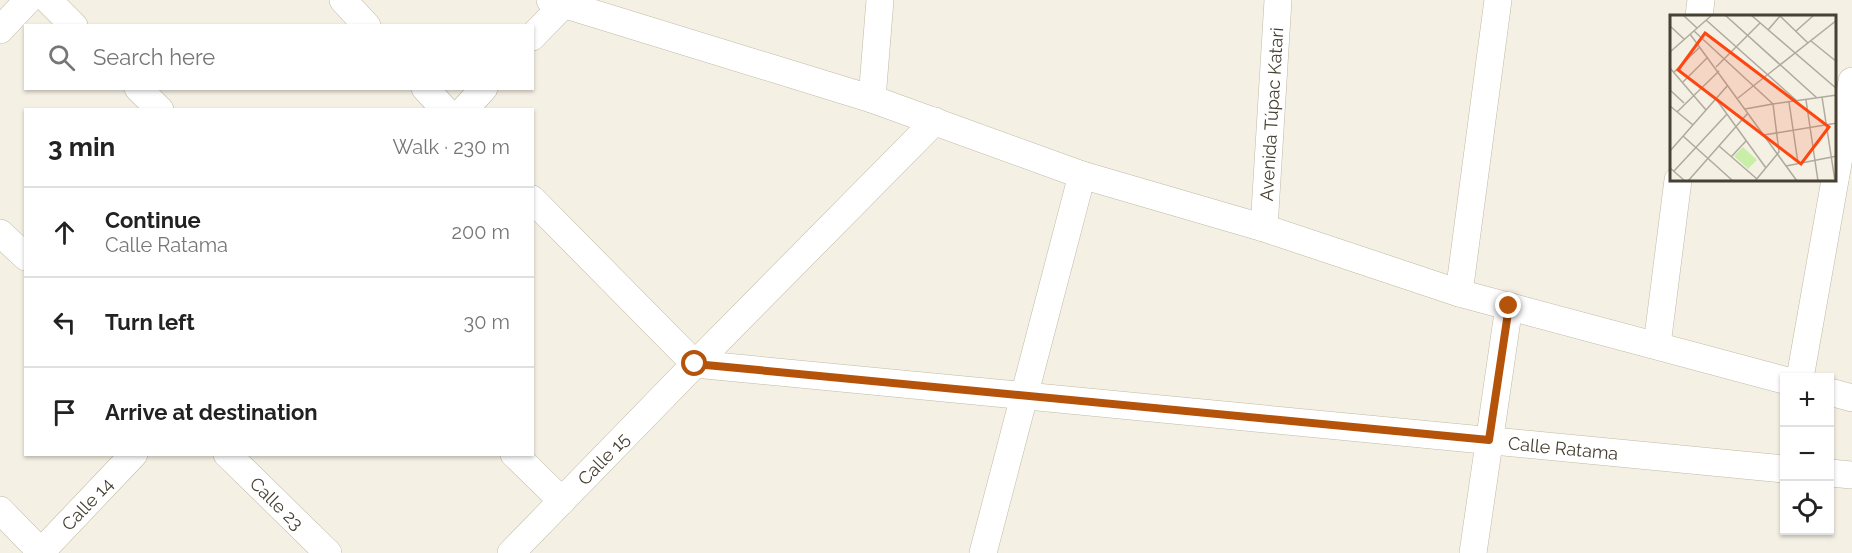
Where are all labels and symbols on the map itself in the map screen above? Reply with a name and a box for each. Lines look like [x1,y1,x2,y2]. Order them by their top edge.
inset map [1670,15,1837,182]
street label: Avenida Túpac Katari [1255,27,1287,202]
route end [1495,292,1521,318]
route start [681,350,707,376]
street label: Calle 15 [573,428,633,489]
street label: Calle Ratama [1507,432,1619,463]
street label: Calle 23 [246,472,308,534]
street label: Calle 14 [57,473,117,534]

